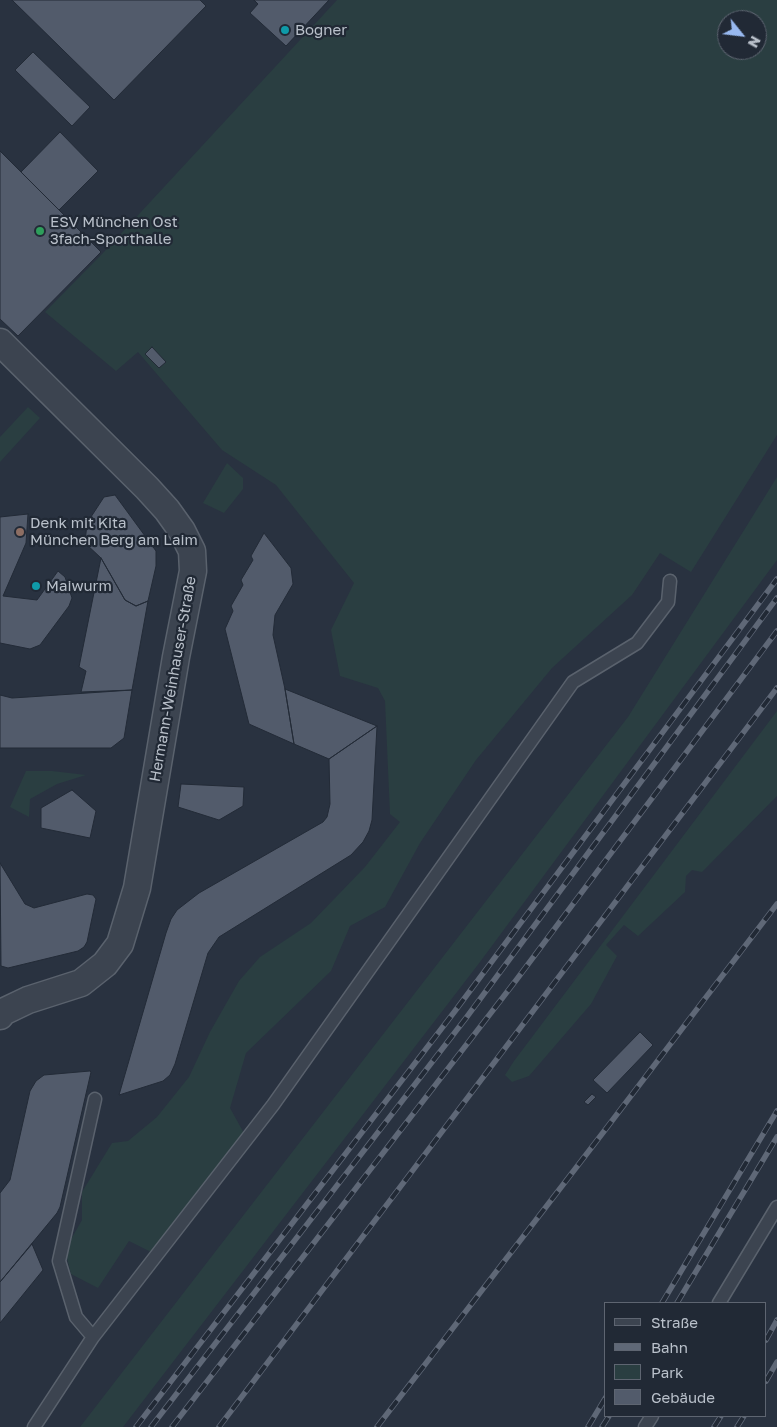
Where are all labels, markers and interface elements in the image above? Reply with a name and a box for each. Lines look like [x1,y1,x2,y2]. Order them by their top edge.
north arrow [717,10,767,60]
place label: Bogner [295,21,347,39]
marker: Bogner [279,24,291,36]
text: N [745,33,765,51]
place label: ESV München Ost 3fach-Sporthalle [50,213,178,248]
marker: ESV München Ost 3fach-Sporthalle [34,225,46,237]
place label: Denk mit Kita München Berg am Laim [30,514,198,549]
marker: Denk mit Kita München Berg am Laim [14,526,26,538]
street label: Hermann-Weinhauser-Straße [146,575,200,783]
place label: Maiwurm [46,577,112,595]
marker: Maiwurm [30,580,42,592]
legend [604,1302,767,1417]
text: Straße [651,1313,698,1331]
text: Bahn [651,1338,688,1356]
text: Park [651,1363,683,1381]
text: Gebäude [651,1388,715,1406]

